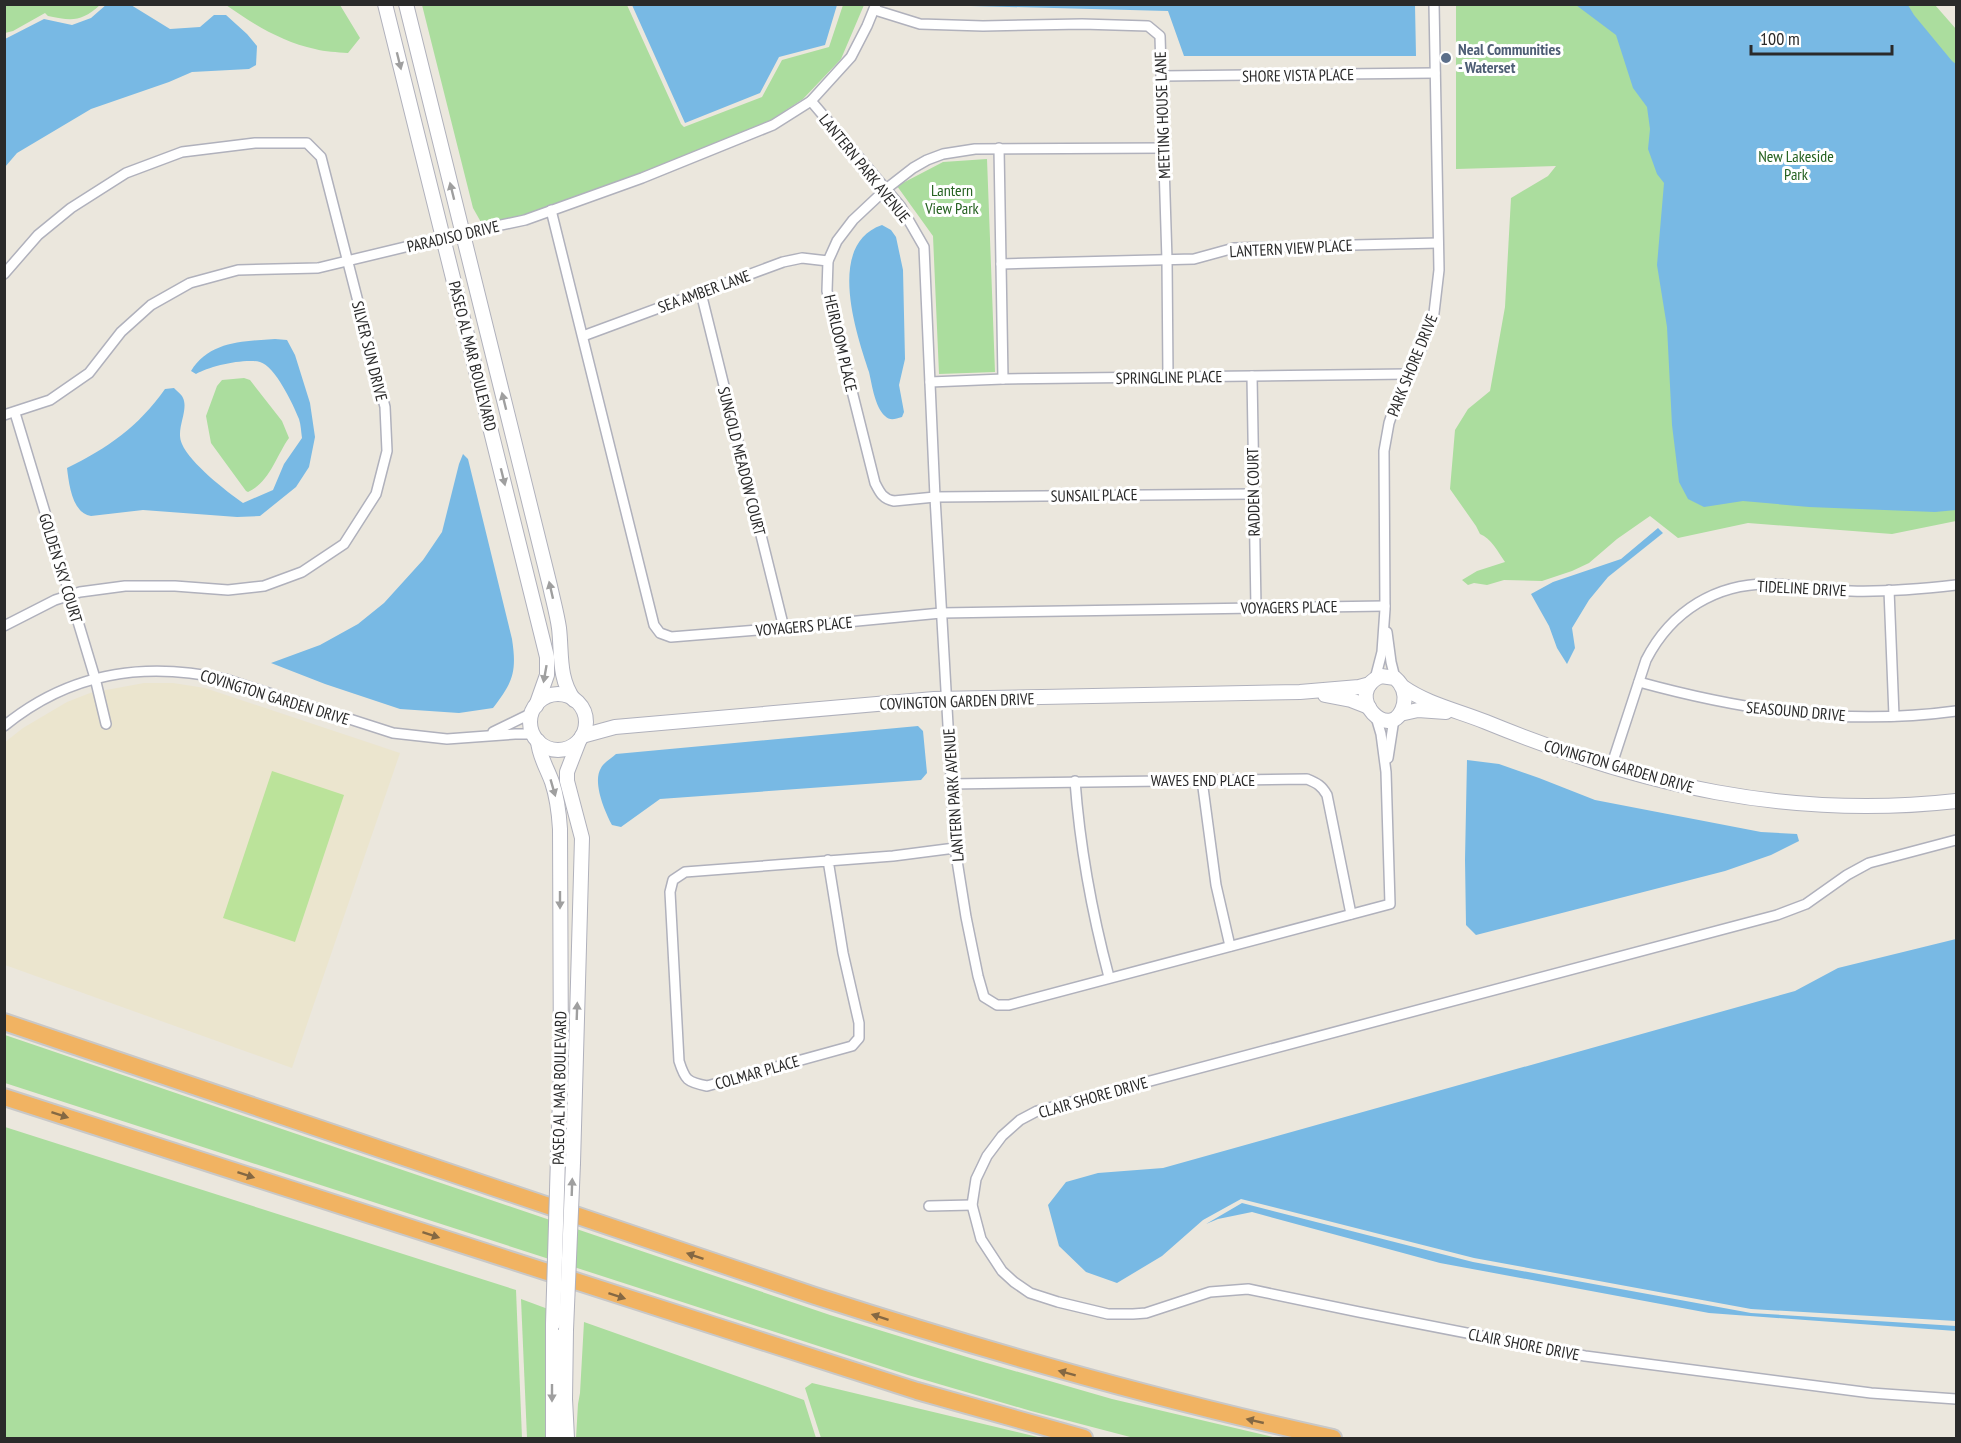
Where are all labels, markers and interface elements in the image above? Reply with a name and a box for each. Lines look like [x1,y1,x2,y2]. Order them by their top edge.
scale bar [1751,18,1892,56]
text: 100 m [1760,27,1800,50]
place label: Neal Communities - Waterset [1458,39,1561,77]
street label: MEETING HOUSE LANE [1150,51,1174,179]
marker: Neal Communities - Waterset [1439,51,1453,65]
one-way arrow [395,52,405,70]
street label: SHORE VISTA PLACE [1242,64,1354,86]
street label: LANTERN PARK AVENUE [815,110,915,226]
park label: New Lakeside Park [1758,146,1834,184]
park label: Lantern View Park [924,180,980,218]
one-way arrow [447,182,457,200]
street label: PARADISO DRIVE [405,216,501,256]
street label: LANTERN VIEW PLACE [1229,235,1353,261]
street label: SEA AMBER LANE [655,265,753,317]
street label: PASEO AL MAR BOULEVARD [445,279,501,433]
street label: HEIRLOOM PLACE [820,292,862,394]
street label: SILVER SUN DRIVE [348,299,392,403]
street label: PARK SHORE DRIVE [1382,311,1442,419]
street label: SPRINGLINE PLACE [1116,366,1223,388]
street label: SUNGOLD MEADOW COURT [714,385,770,537]
one-way arrow [499,392,509,410]
street label: RADDEN COURT [1242,447,1264,537]
one-way arrow [498,468,508,487]
street label: SUNSAIL PLACE [1050,484,1138,506]
street label: GOLDEN SKY COURT [35,511,87,625]
street label: TIDELINE DRIVE [1757,576,1847,600]
one-way arrow [545,581,555,599]
street label: VOYAGERS PLACE [1239,596,1338,618]
street label: VOYAGERS PLACE [754,612,853,640]
one-way arrow [540,664,549,683]
street label: COVINGTON GARDEN DRIVE [198,665,352,729]
street label: COVINGTON GARDEN DRIVE [879,688,1035,714]
street label: SEASOUND DRIVE [1745,697,1847,725]
street label: LANTERN PARK AVENUE [938,727,968,862]
street label: COVINGTON GARDEN DRIVE [1542,735,1696,797]
street label: WAVES END PLACE [1151,770,1255,790]
one-way arrow [549,779,558,797]
one-way arrow [555,890,565,909]
one-way arrow [573,1001,582,1020]
street label: PASEO AL MAR BOULEVARD [548,1011,570,1165]
street label: COLMAR PLACE [713,1050,802,1094]
street label: CLAIR SHORE DRIVE [1036,1072,1150,1122]
one-way arrow [51,1111,69,1120]
one-way arrow [237,1171,255,1181]
one-way arrow [567,1178,576,1197]
one-way arrow [422,1231,440,1241]
one-way arrow [686,1250,704,1260]
one-way arrow [608,1291,626,1301]
one-way arrow [871,1312,889,1321]
street label: CLAIR SHORE DRIVE [1467,1323,1581,1365]
one-way arrow [1057,1368,1075,1377]
one-way arrow [547,1384,557,1403]
one-way arrow [1246,1416,1265,1426]

